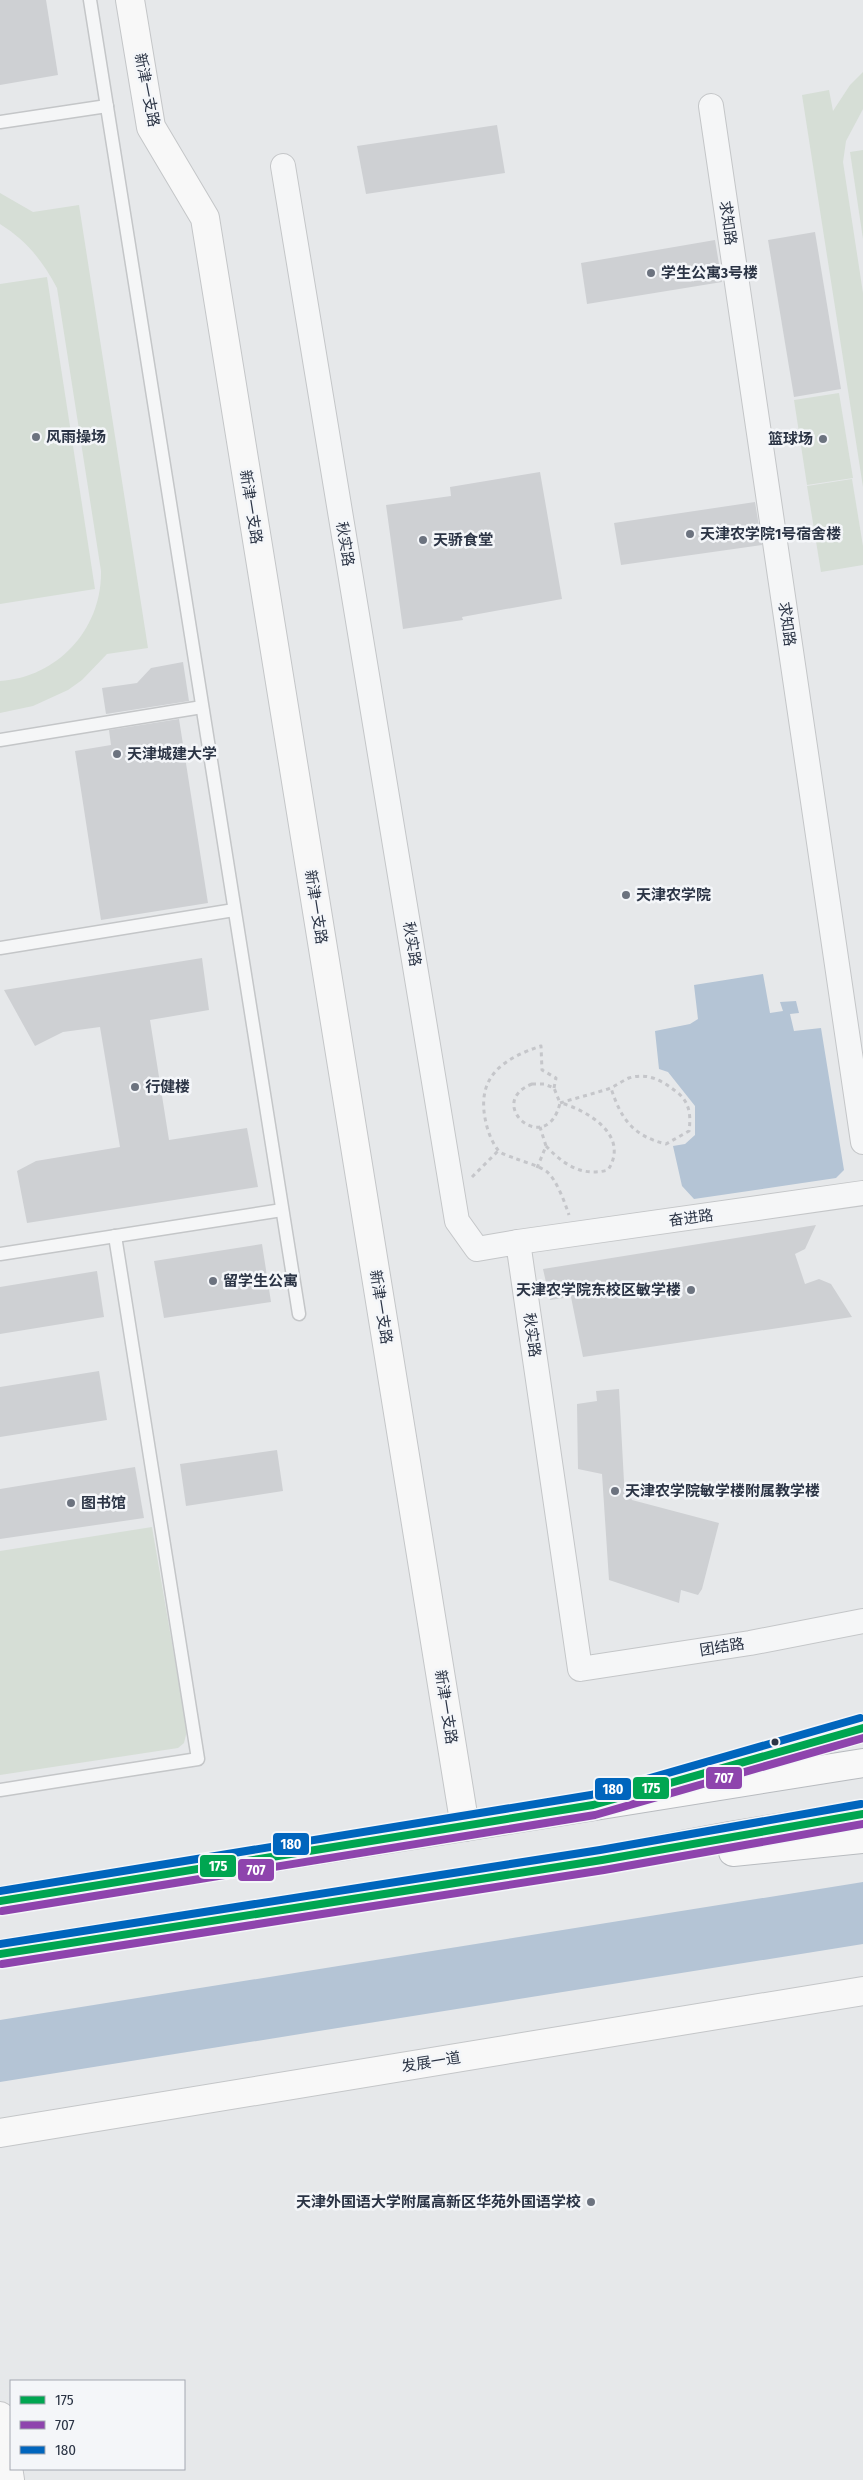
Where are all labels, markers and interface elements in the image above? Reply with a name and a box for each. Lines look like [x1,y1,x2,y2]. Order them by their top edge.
street label: 新津一支路 [131,51,163,129]
street label: 求知路 [716,199,740,247]
place label: 学生公寓3号楼 [661,264,758,282]
marker: 学生公寓3号楼 [645,267,657,279]
place label: 风雨操场 [46,428,106,446]
place label: 篮球场 [768,430,813,448]
marker: 风雨操场 [30,431,42,443]
marker: 篮球场 [817,433,829,445]
street label: 新津一支路 [236,469,266,545]
street label: 秋实路 [333,520,357,568]
place label: 天津农学院1号宿舍楼 [700,525,841,543]
marker: 天津农学院1号宿舍楼 [684,528,696,540]
place label: 天骄食堂 [433,531,493,549]
marker: 天骄食堂 [417,534,429,546]
street label: 求知路 [775,600,799,648]
place label: 天津城建大学 [127,745,217,763]
marker: 天津城建大学 [111,748,123,760]
street label: 新津一支路 [301,869,331,945]
place label: 天津农学院 [636,886,711,904]
marker: 天津农学院 [620,889,632,901]
street label: 秋实路 [400,920,424,968]
place label: 行健楼 [145,1078,190,1096]
marker: 行健楼 [129,1081,141,1093]
street label: 奋进路 [667,1206,715,1230]
street label: 新津一支路 [366,1269,396,1345]
place label: 留学生公寓 [223,1272,298,1290]
marker: 留学生公寓 [207,1275,219,1287]
place label: 天津农学院东校区敏学楼 [516,1281,681,1299]
marker: 天津农学院东校区敏学楼 [685,1284,697,1296]
street label: 秋实路 [520,1311,544,1359]
place label: 天津农学院敏学楼附属教学楼 [625,1482,820,1500]
marker: 天津农学院敏学楼附属教学楼 [609,1485,621,1497]
place label: 图书馆 [81,1494,126,1512]
marker: 图书馆 [65,1497,77,1509]
street label: 团结路 [698,1635,746,1659]
street label: 新津一支路 [431,1669,461,1745]
unlabelled marker [770,1737,780,1747]
line badge: 707 [705,1766,743,1790]
text: 707 [714,1770,734,1787]
line badge: 175 [632,1776,670,1800]
line badge: 180 [594,1777,632,1801]
text: 175 [642,1780,660,1797]
text: 180 [603,1781,624,1798]
line badge: 180 [272,1832,310,1856]
text: 180 [281,1836,302,1853]
line badge: 175 [199,1854,237,1878]
text: 175 [209,1858,227,1875]
line badge: 707 [237,1858,275,1882]
text: 707 [246,1862,266,1879]
street label: 发展一道 [400,2048,462,2076]
place label: 天津外国语大学附属高新区华苑外国语学校 [296,2193,581,2211]
marker: 天津外国语大学附属高新区华苑外国语学校 [585,2196,597,2208]
legend [10,2380,185,2470]
text: 175 [55,2391,74,2409]
text: 707 [55,2416,75,2434]
text: 180 [55,2441,76,2459]

